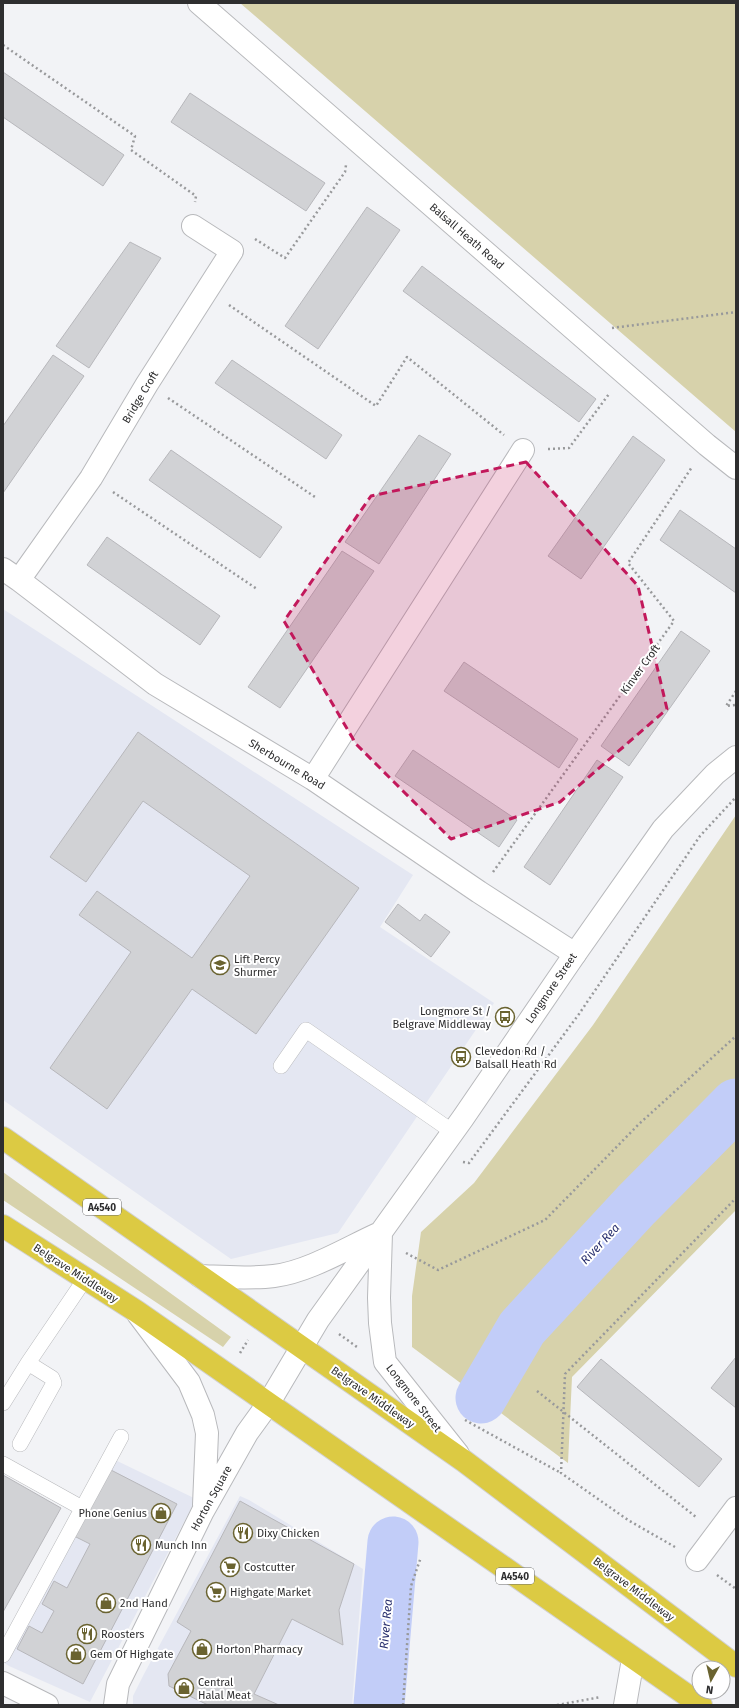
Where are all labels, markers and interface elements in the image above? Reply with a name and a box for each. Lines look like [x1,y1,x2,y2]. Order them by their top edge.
street label: Balsall Heath Road [427,201,506,272]
street label: Bridge Croft [120,369,161,426]
street label: Kinver Croft [618,642,663,697]
street label: Sherbourne Road [246,736,327,792]
street label: Longmore Street [523,951,580,1026]
place label: Lift Percy Shurmer [234,953,280,979]
school or university icon: Lift Percy Shurmer [209,954,231,976]
place label: Longmore St / Belgrave Middleway [392,1005,492,1031]
bus stop icon: Longmore St / Belgrave Middleway [494,1006,516,1028]
place label: Clevedon Rd / Balsall Heath Rd [475,1045,557,1071]
bus stop icon: Clevedon Rd / Balsall Heath Rd [450,1046,472,1068]
road number: A4540 [83,1199,121,1215]
water label: River Rea [578,1221,622,1267]
street label: Belgrave Middleway [31,1241,121,1306]
street label: Longmore Street [383,1362,444,1435]
street label: Belgrave Middleway [329,1364,417,1431]
street label: Horton Square [188,1463,235,1533]
shop icon: Phone Genius [150,1502,172,1524]
place label: Phone Genius [79,1507,147,1520]
restaurant icon: Dixy Chicken [232,1522,254,1544]
place label: Dixy Chicken [257,1527,320,1540]
restaurant icon: Munch Inn [130,1534,152,1556]
place label: Munch Inn [155,1539,207,1552]
street label: Belgrave Middleway [590,1555,677,1625]
supermarket icon: Costcutter [219,1556,241,1578]
place label: Costcutter [244,1561,296,1574]
road number: A4540 [496,1568,534,1584]
supermarket icon: Highgate Market [205,1581,227,1603]
place label: Highgate Market [230,1586,311,1599]
shop icon: 2nd Hand [95,1592,117,1614]
place label: 2nd Hand [120,1597,168,1610]
water label: River Rea [377,1598,395,1650]
restaurant icon: Roosters [76,1623,98,1645]
place label: Roosters [101,1628,145,1641]
shop icon: Horton Pharmacy [191,1638,213,1660]
shop icon: Gem Of Highgate [65,1643,87,1665]
place label: Horton Pharmacy [216,1643,303,1656]
place label: Gem Of Highgate [90,1648,174,1661]
north arrow [691,1660,731,1700]
place label: Central Halal Meat [198,1676,251,1702]
shop icon: Central Halal Meat [173,1677,195,1699]
text: N [705,1682,714,1696]

